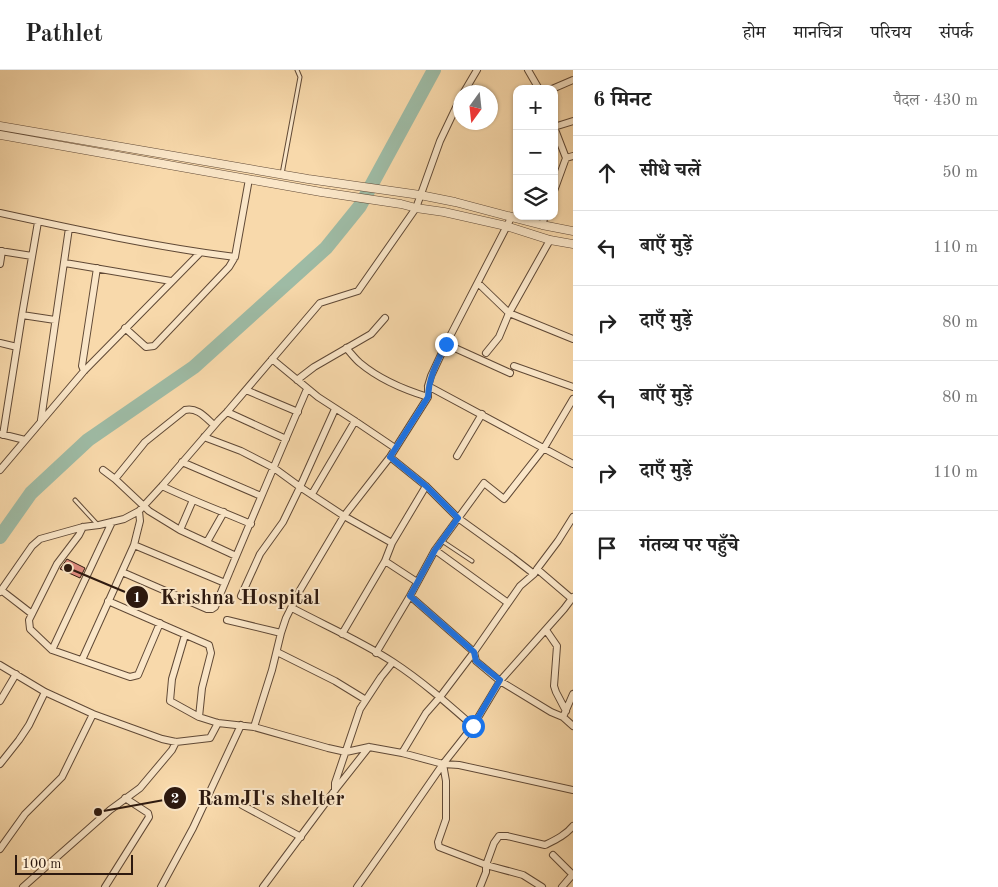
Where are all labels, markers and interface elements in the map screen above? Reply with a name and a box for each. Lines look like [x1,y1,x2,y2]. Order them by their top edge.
text: Pathlet [25,23,103,47]
text: होम [743,24,766,42]
text: मानचित्र [794,24,842,42]
text: परिचय [870,24,911,42]
text: संपर्क [939,24,973,42]
north arrow [453,85,498,130]
map controls [513,85,558,220]
button: + [513,85,558,130]
text: 6 मिनट [593,90,651,111]
text: पैदल · 430 m [893,93,978,109]
button: − [513,130,558,175]
icon: ahead [593,159,621,187]
text: सीधे चलें [640,162,700,181]
text: 50 m [942,165,978,181]
button: layers [513,175,558,220]
icon: left [593,234,621,262]
text: बाएँ मुड़ें [640,237,692,256]
text: 110 m [933,240,978,256]
icon: right [593,309,621,337]
text: दाएँ मुड़ें [640,312,692,331]
text: 80 m [942,315,978,331]
route end [435,333,458,356]
icon: left [593,384,621,412]
text: बाएँ मुड़ें [640,387,692,406]
text: 80 m [942,390,978,406]
icon: right [593,459,621,487]
text: दाएँ मुड़ें [640,462,692,481]
text: 110 m [933,465,978,481]
icon: arrive [593,534,621,562]
text: गंतव्य पर पहुँचे [640,537,739,556]
callout: Krishna Hospital [125,579,330,615]
text: Krishna Hospital [160,588,320,609]
text: 1 [133,591,141,606]
route start [462,715,485,738]
callout: RamJI's shelter [163,780,355,816]
text: RamJI's shelter [197,789,345,810]
text: 2 [171,792,179,807]
scale bar [15,852,132,875]
text: 100 m [22,857,61,871]

